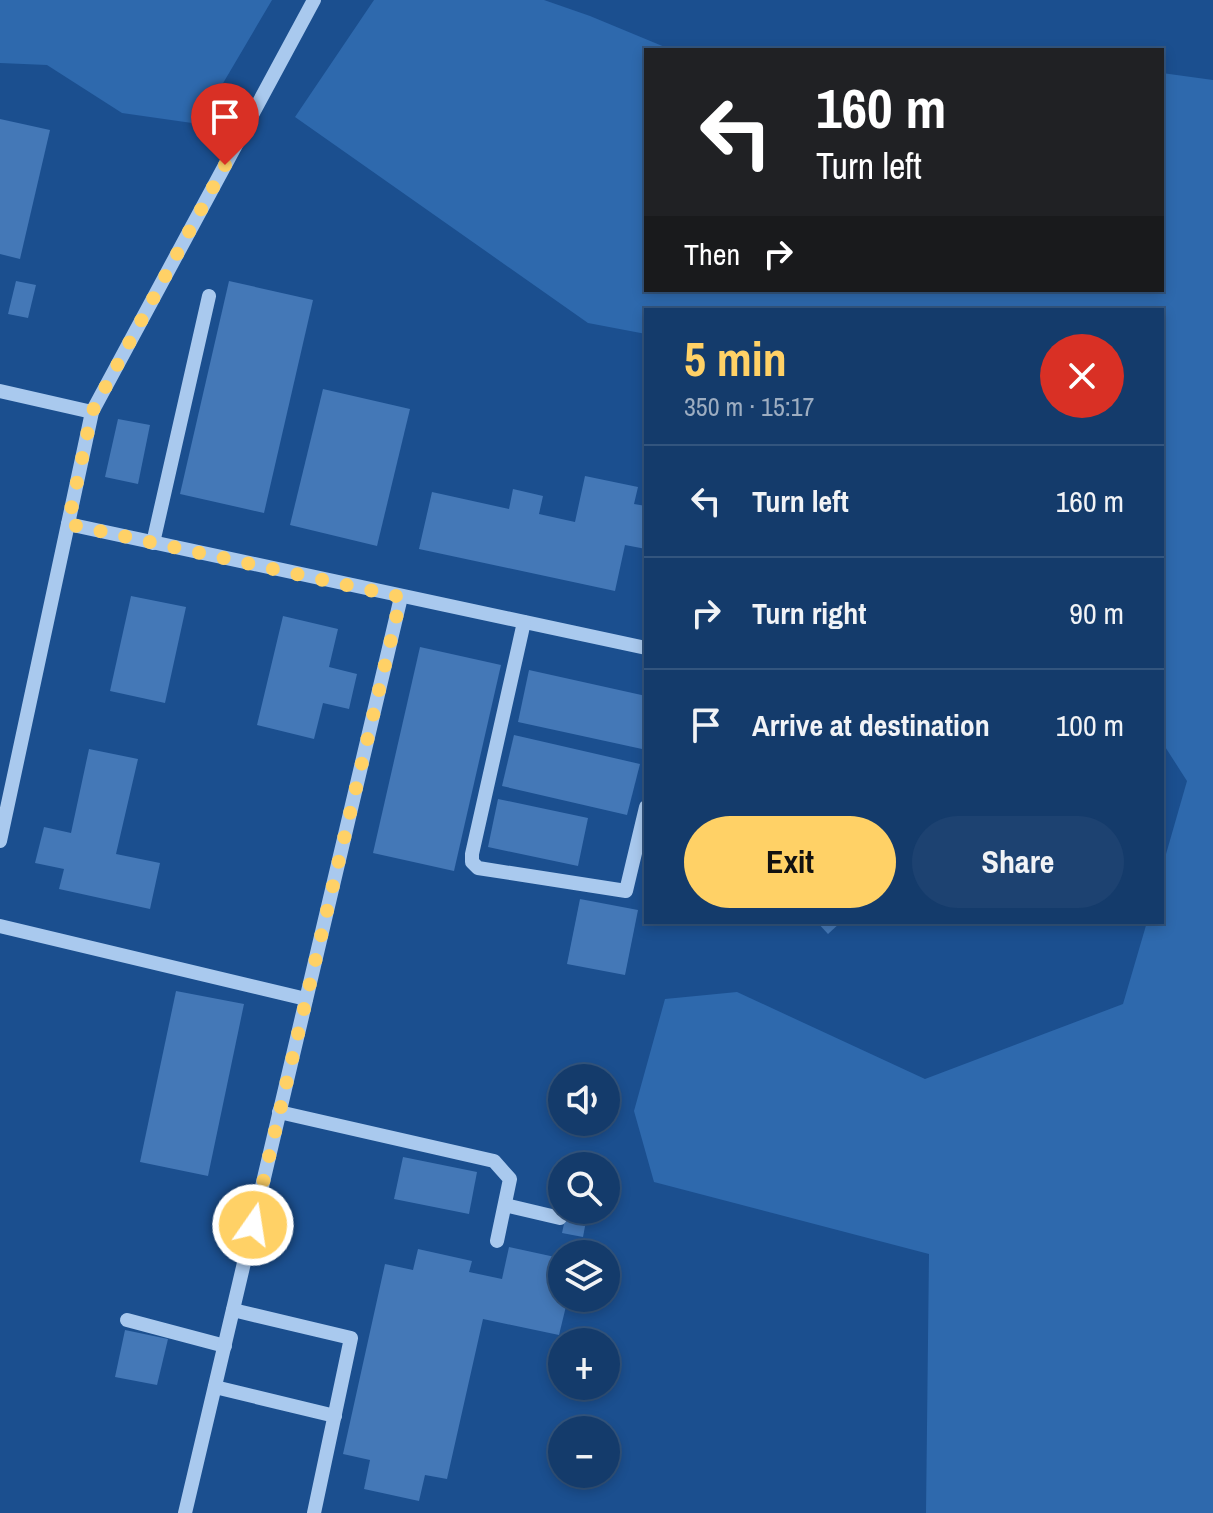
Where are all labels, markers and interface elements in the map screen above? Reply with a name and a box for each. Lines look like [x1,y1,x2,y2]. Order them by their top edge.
text: 160 m [816,70,946,145]
icon: left [684,80,788,184]
pin [191,83,259,165]
icon: arrive [203,95,247,139]
text: Turn left [816,142,922,190]
icon: right [756,232,800,276]
text: Then [684,234,740,274]
text: 5 min [684,326,787,391]
button: close [1040,334,1124,418]
text: 350 m · 15:17 [684,389,814,424]
icon: left [684,479,728,523]
text: Turn left [752,481,849,521]
text: 160 m [1056,481,1124,521]
icon: right [684,591,728,635]
text: Turn right [752,593,866,633]
text: 90 m [1069,593,1124,633]
icon: arrive [684,703,728,747]
text: Arrive at destination [752,705,990,745]
text: 100 m [1056,705,1124,745]
button: Exit [684,816,896,908]
button: Share [912,816,1124,908]
map controls [548,1064,620,1488]
button: sound [548,1064,620,1136]
button: search [548,1152,620,1224]
position arrow [211,1183,295,1267]
button: layers [548,1240,620,1312]
button: + [548,1328,620,1400]
button: − [548,1416,620,1488]

